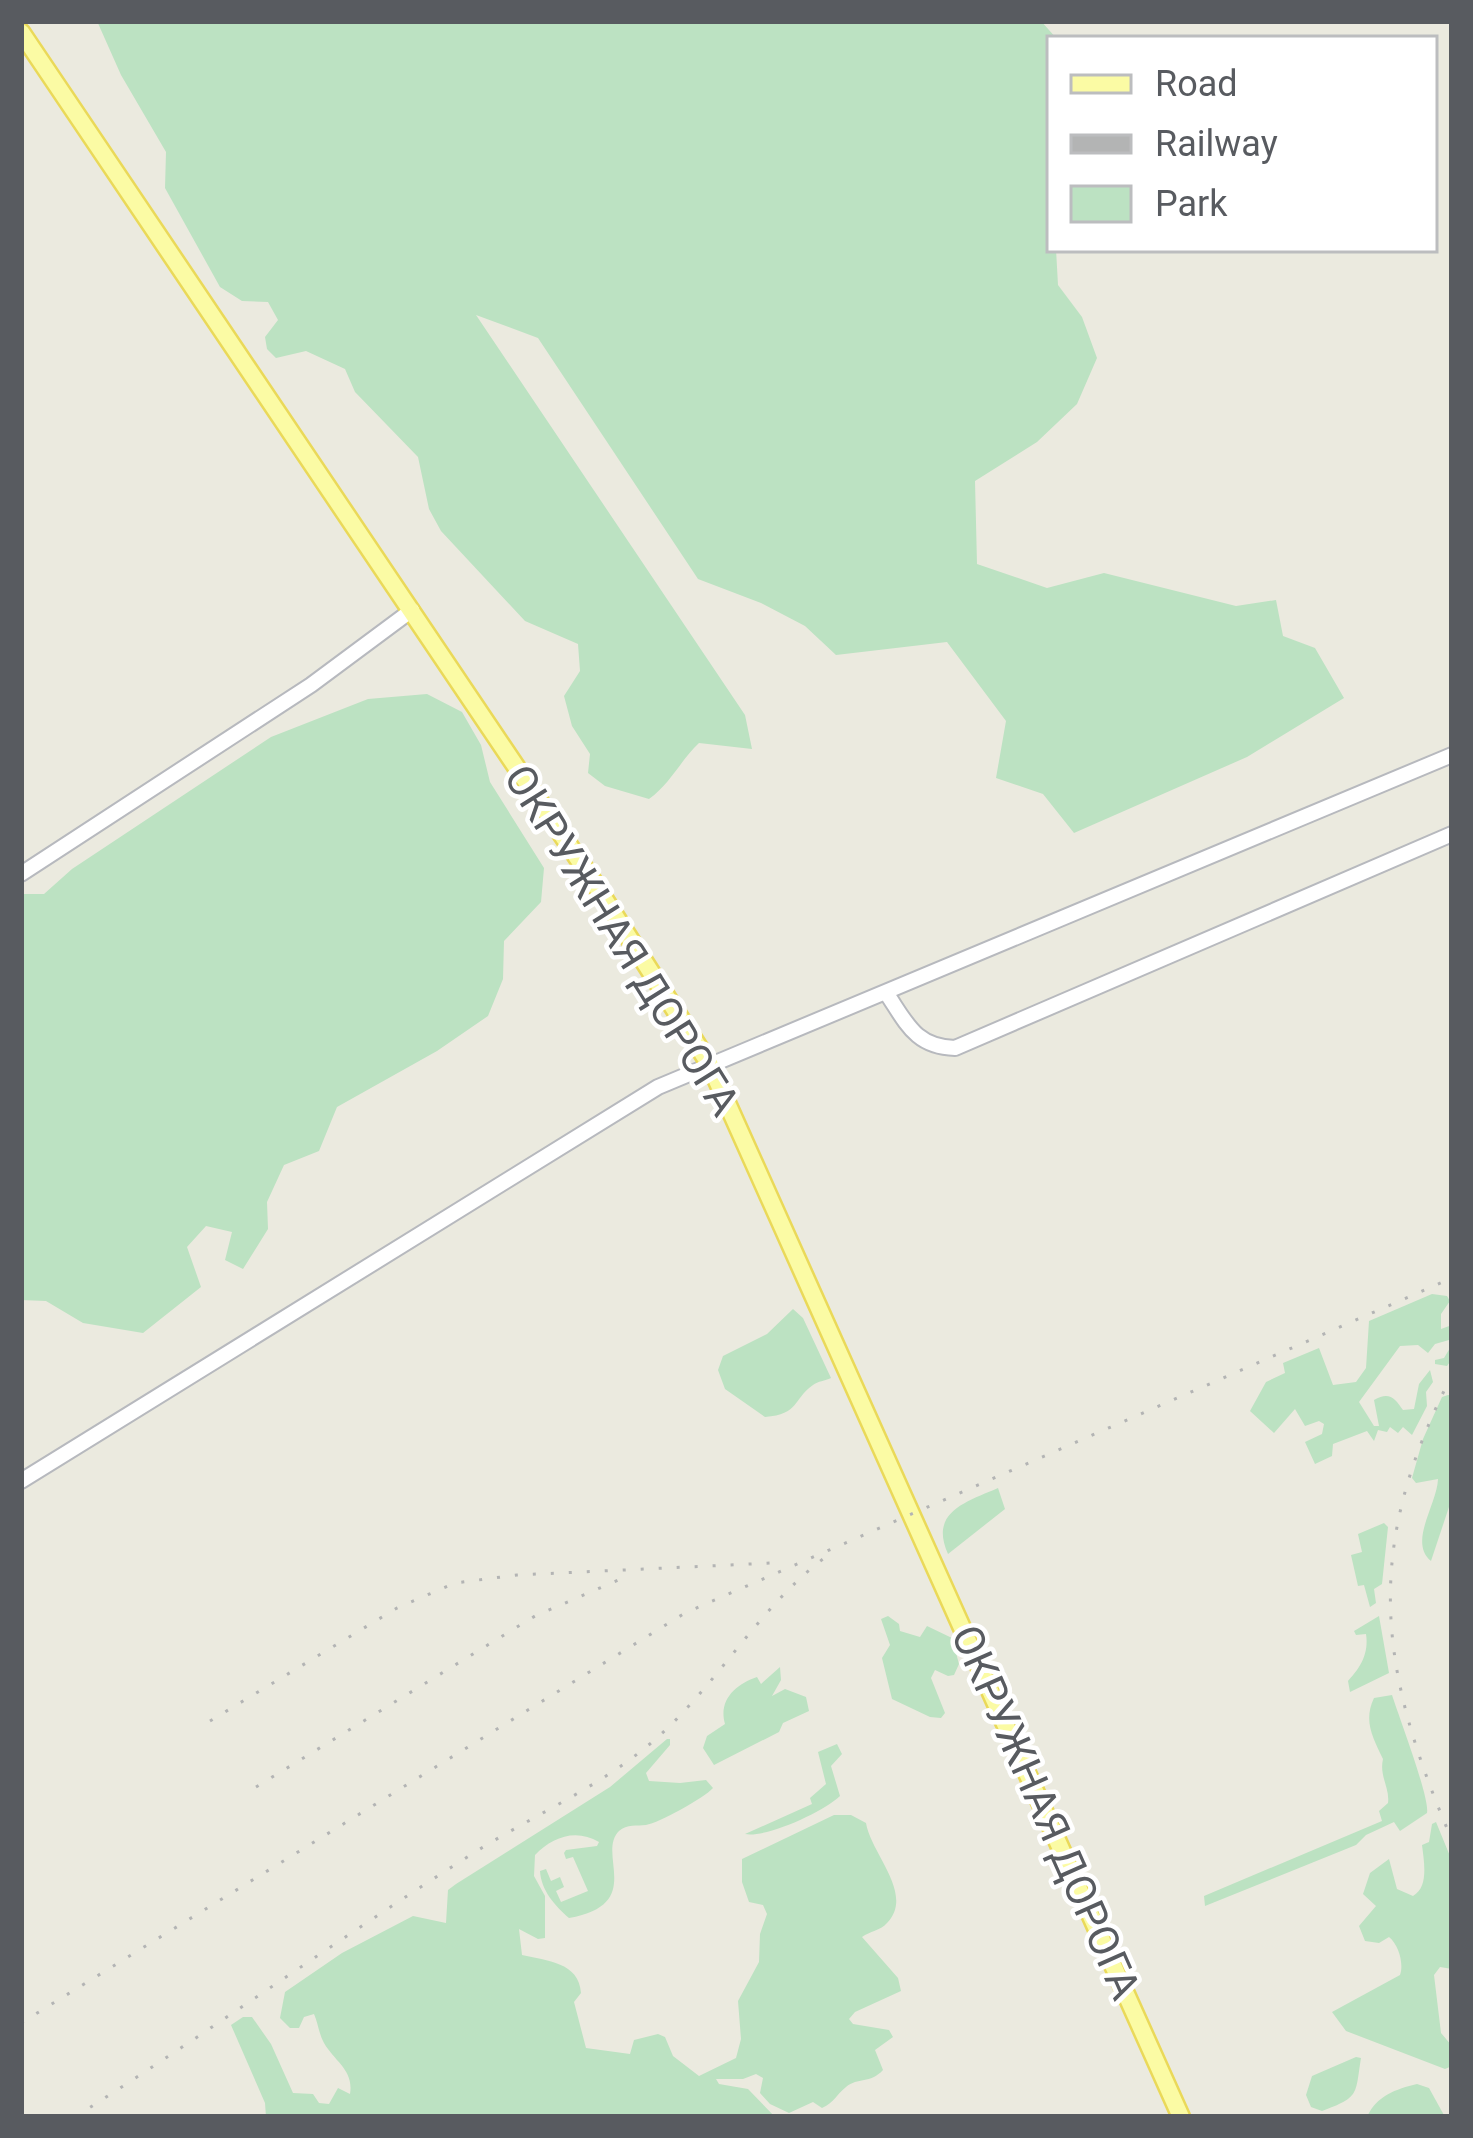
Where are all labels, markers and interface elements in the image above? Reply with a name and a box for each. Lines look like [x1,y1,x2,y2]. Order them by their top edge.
legend [1047,36,1437,252]
text: Road [1155,63,1238,105]
text: Railway [1155,123,1278,165]
text: Park [1155,183,1228,225]
street label: ОКРУЖНАЯ ДОРОГА [494,756,750,1124]
street label: ОКРУЖНАЯ ДОРОГА [941,1618,1151,2006]

